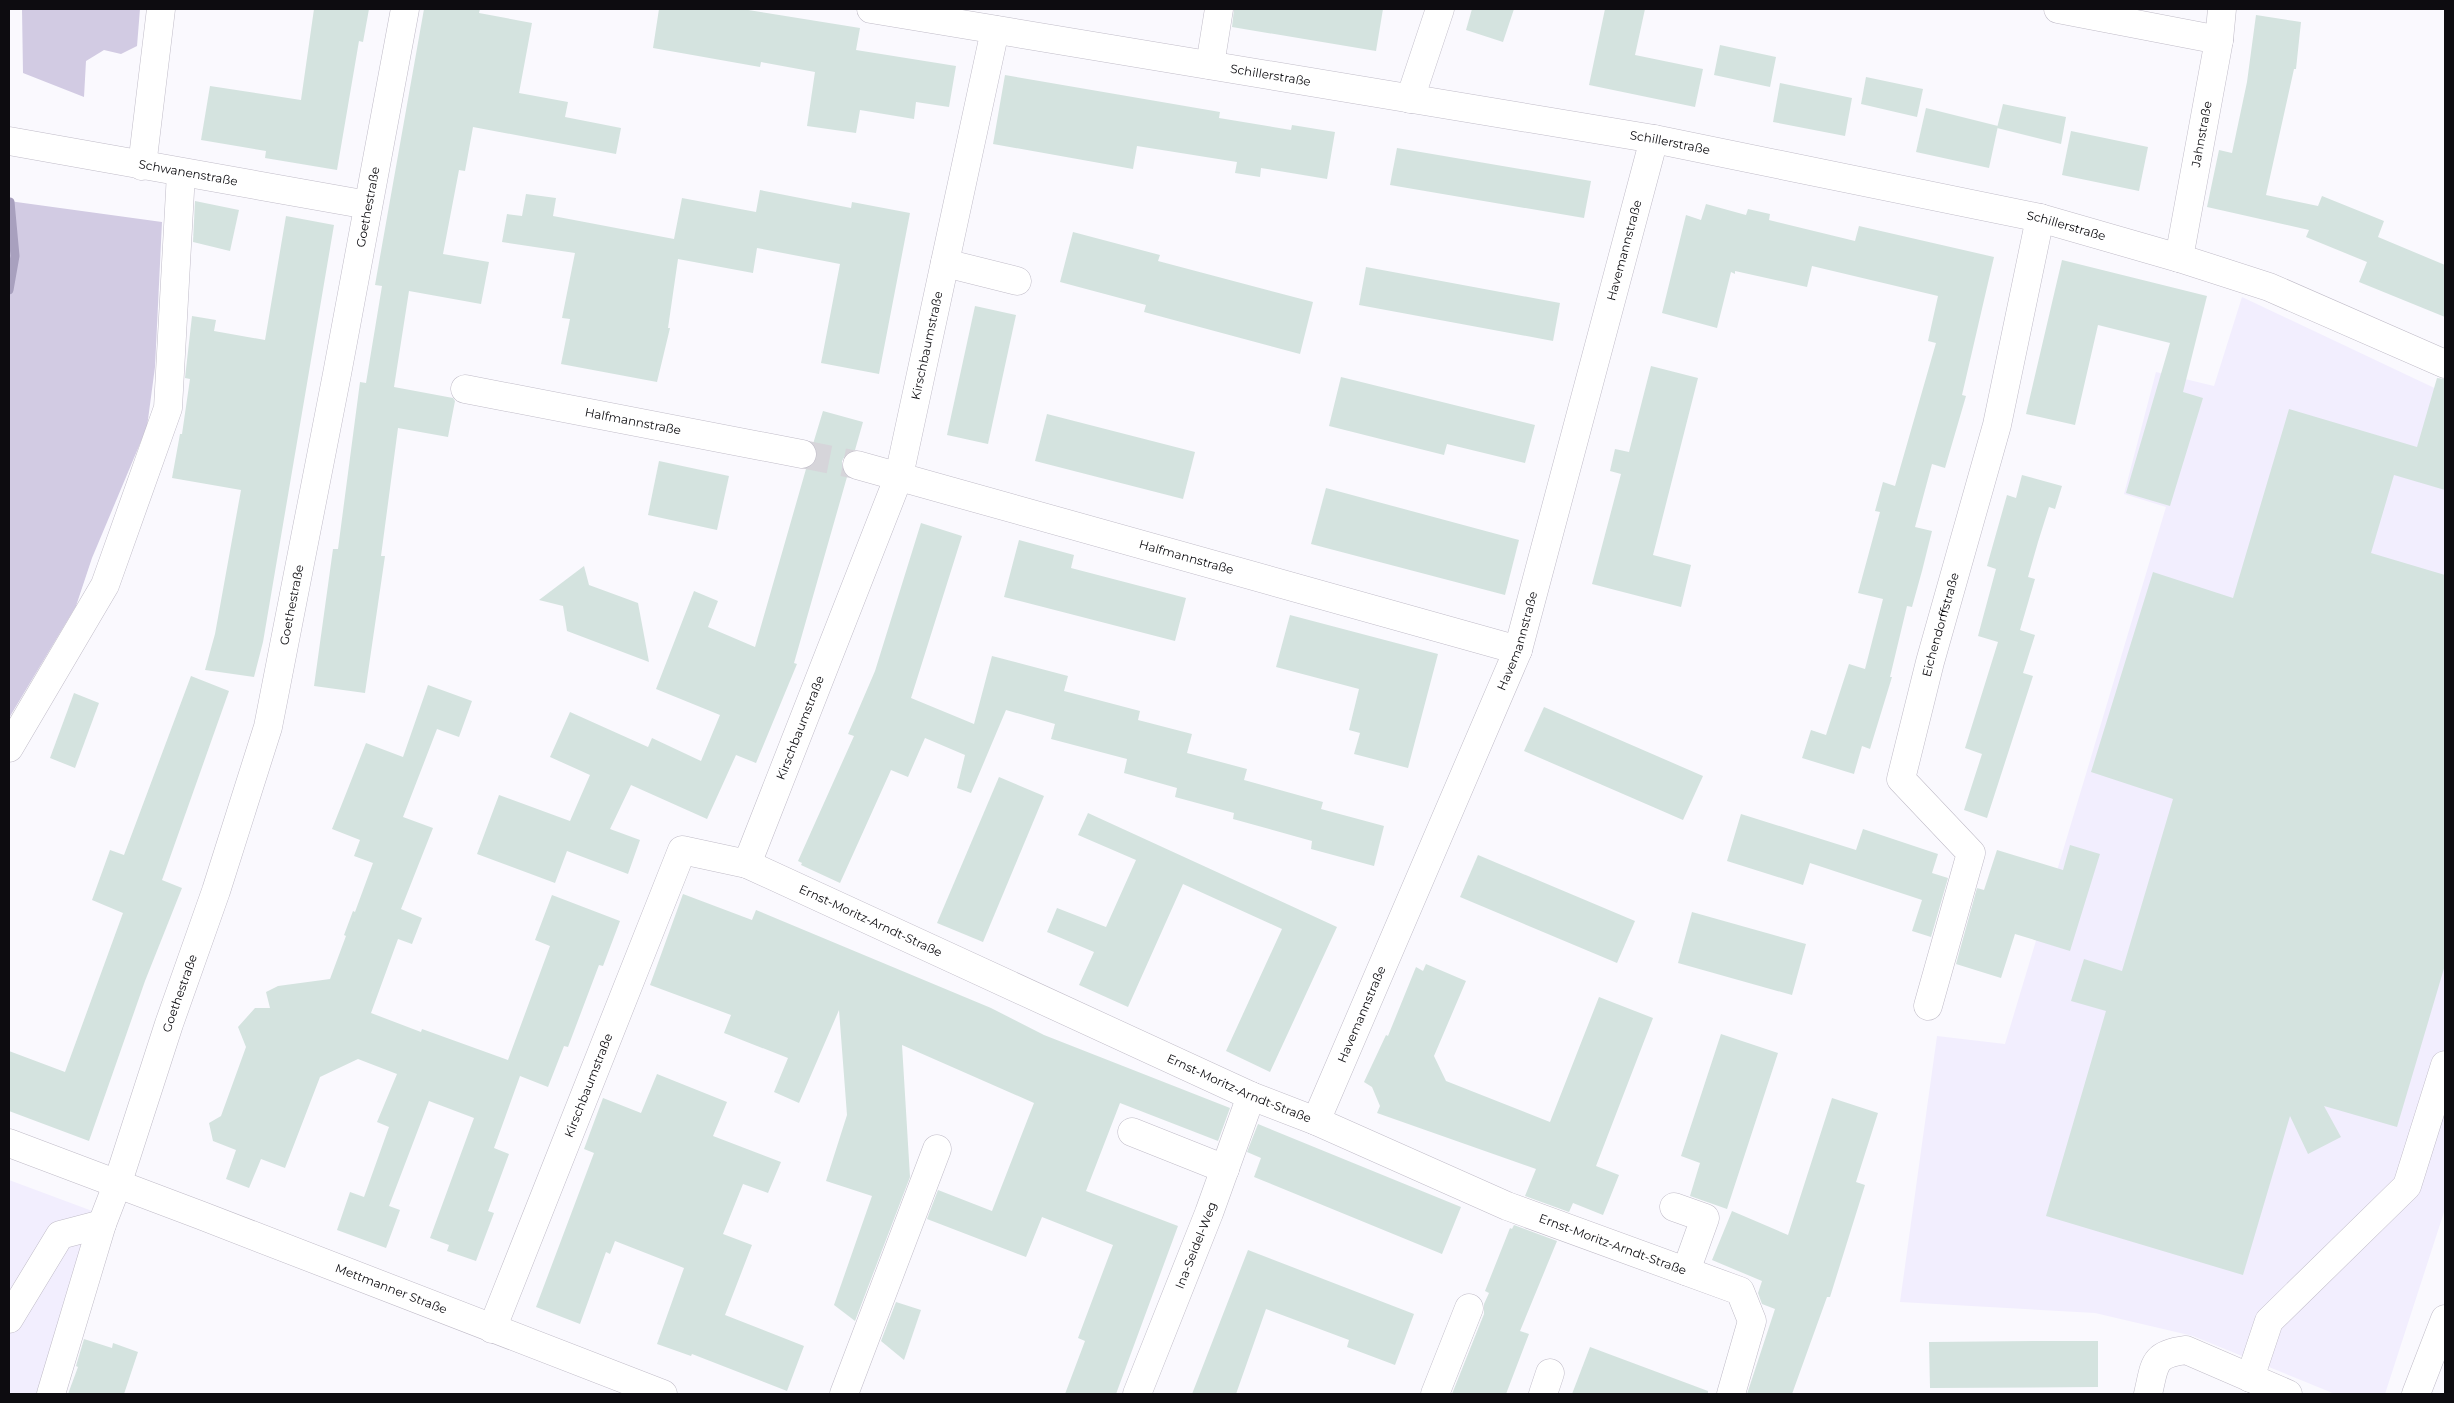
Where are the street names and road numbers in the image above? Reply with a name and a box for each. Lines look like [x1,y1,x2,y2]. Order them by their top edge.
street label: Schillerstraße [1229,61,1312,89]
street label: Jahnstraße [2188,100,2215,169]
street label: Schillerstraße [1629,127,1711,157]
street label: Schwanenstraße [138,156,239,189]
street label: Goethestraße [353,165,382,249]
street label: Havemannstraße [1603,198,1644,302]
street label: Schillerstraße [2025,207,2108,244]
street label: Kirschbaumstraße [908,290,946,401]
street label: Halfmannstraße [584,404,682,438]
street label: Halfmannstraße [1137,536,1236,577]
street label: Goethestraße [276,563,307,646]
street label: Eichendorffstraße [1919,571,1962,678]
street label: Havemannstraße [1494,590,1540,693]
street label: Kirschbaumstraße [773,673,827,782]
street label: Ernst-Moritz-Arndt-Straße [797,881,945,960]
street label: Goethestraße [159,952,200,1034]
street label: Havemannstraße [1334,964,1389,1065]
street label: Kirschbaumstraße [561,1031,616,1139]
street label: Ernst-Moritz-Arndt-Straße [1165,1050,1314,1126]
street label: Ina-Seidel-Weg [1172,1200,1219,1291]
street label: Ernst-Moritz-Arndt-Straße [1537,1210,1689,1278]
street label: Mettmanner Straße [333,1260,449,1317]

